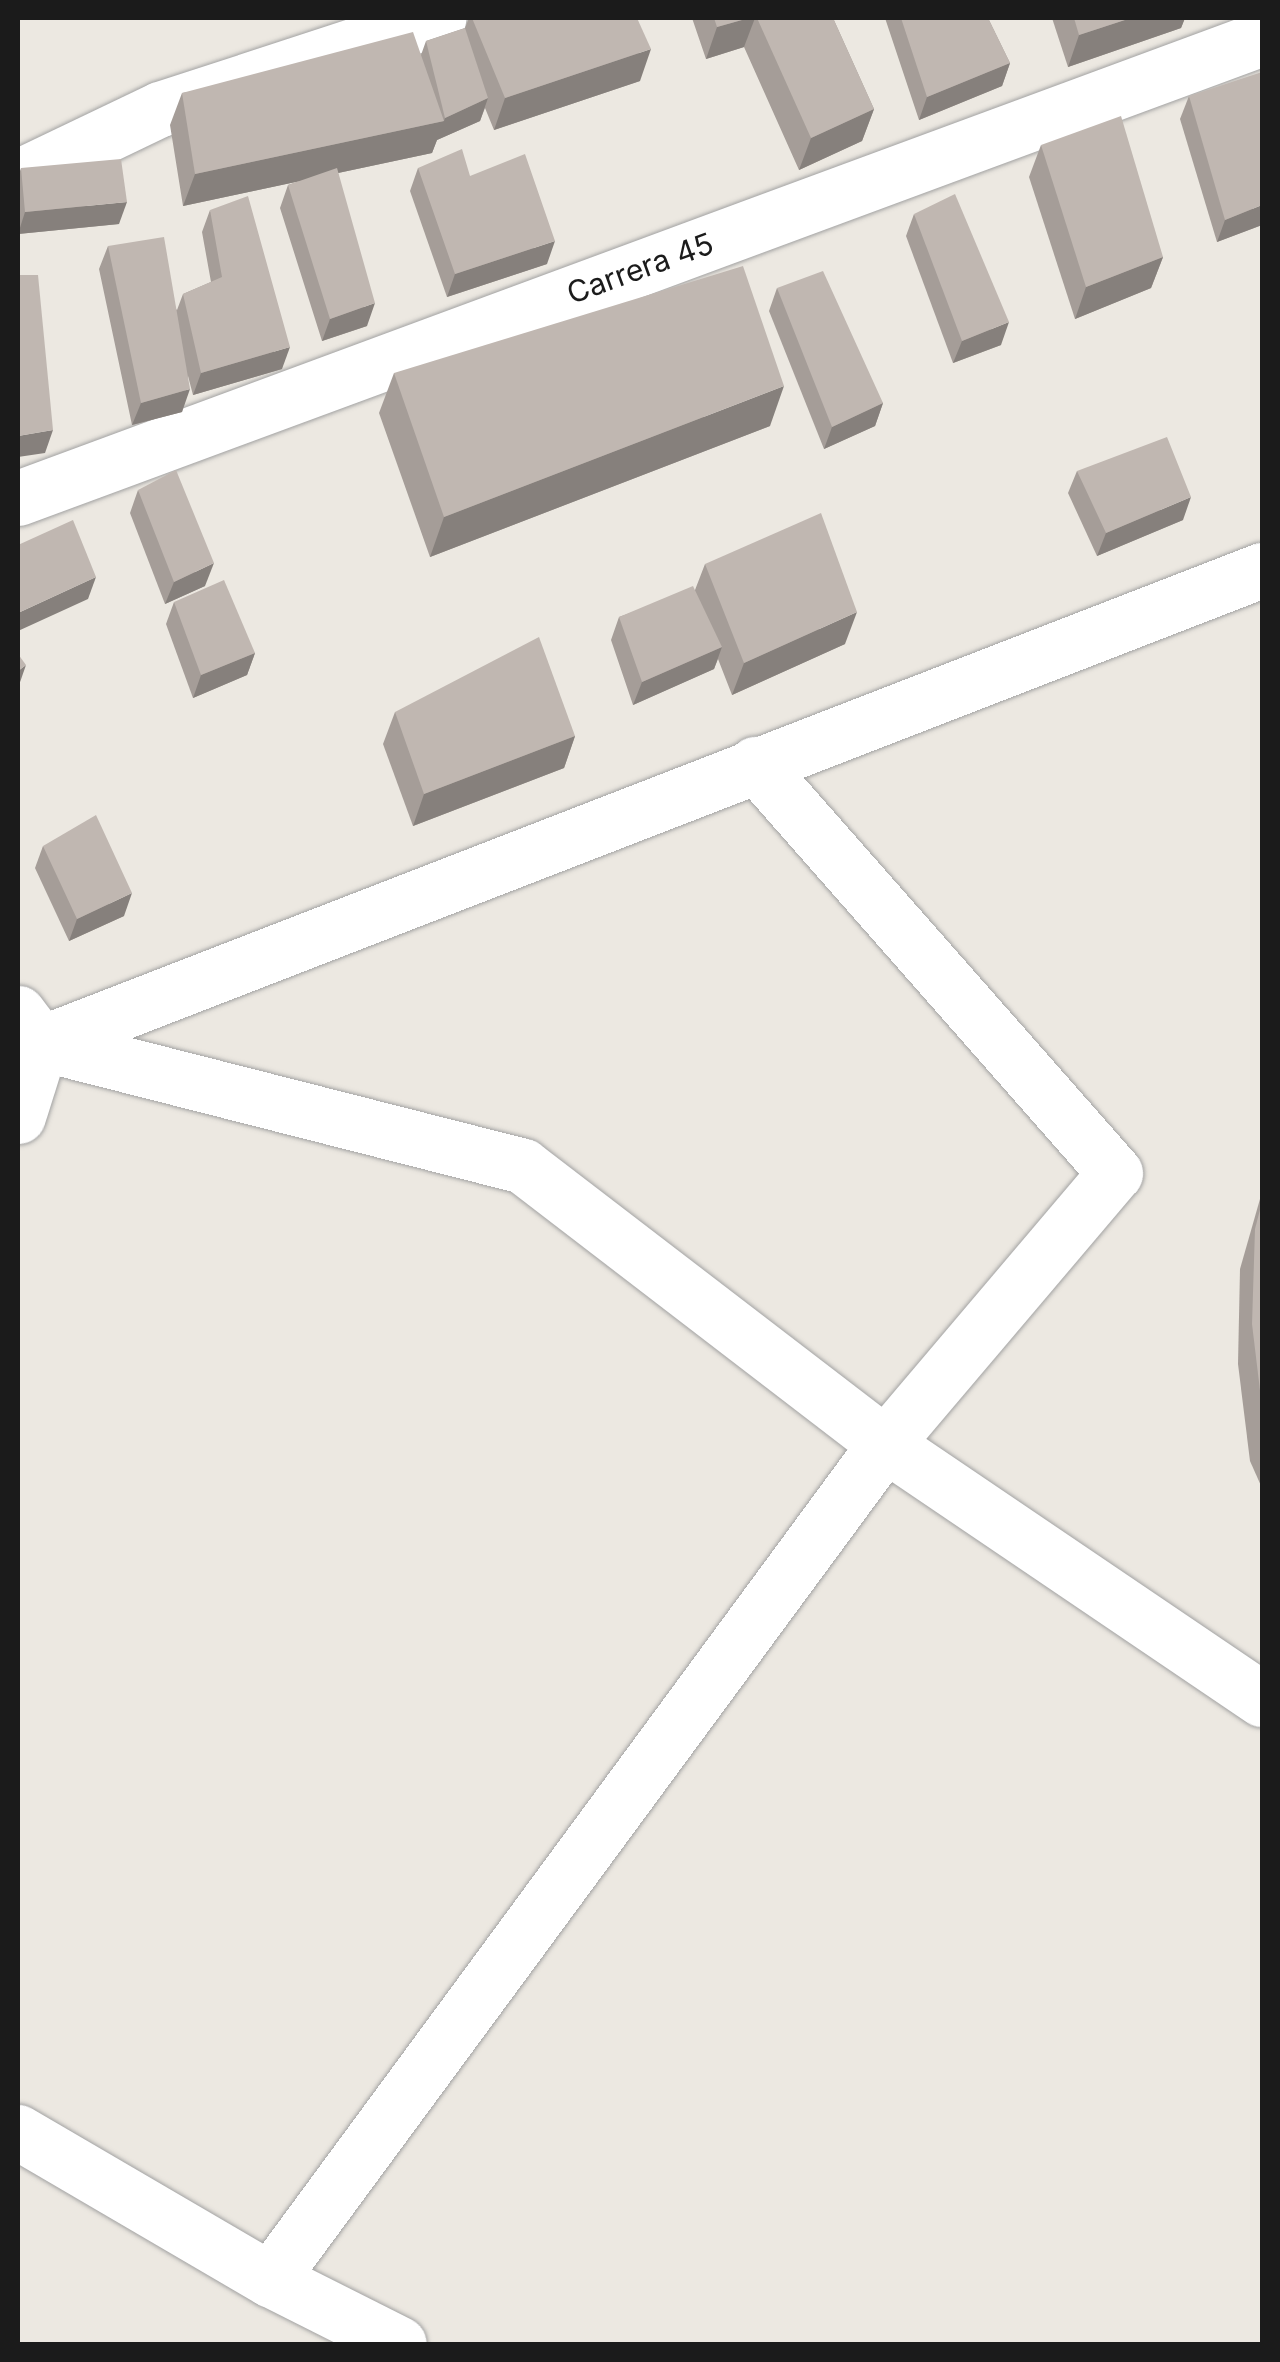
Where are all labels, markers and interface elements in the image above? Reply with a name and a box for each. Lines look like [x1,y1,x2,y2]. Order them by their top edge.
street label: Carrera 45 [562,225,718,311]

